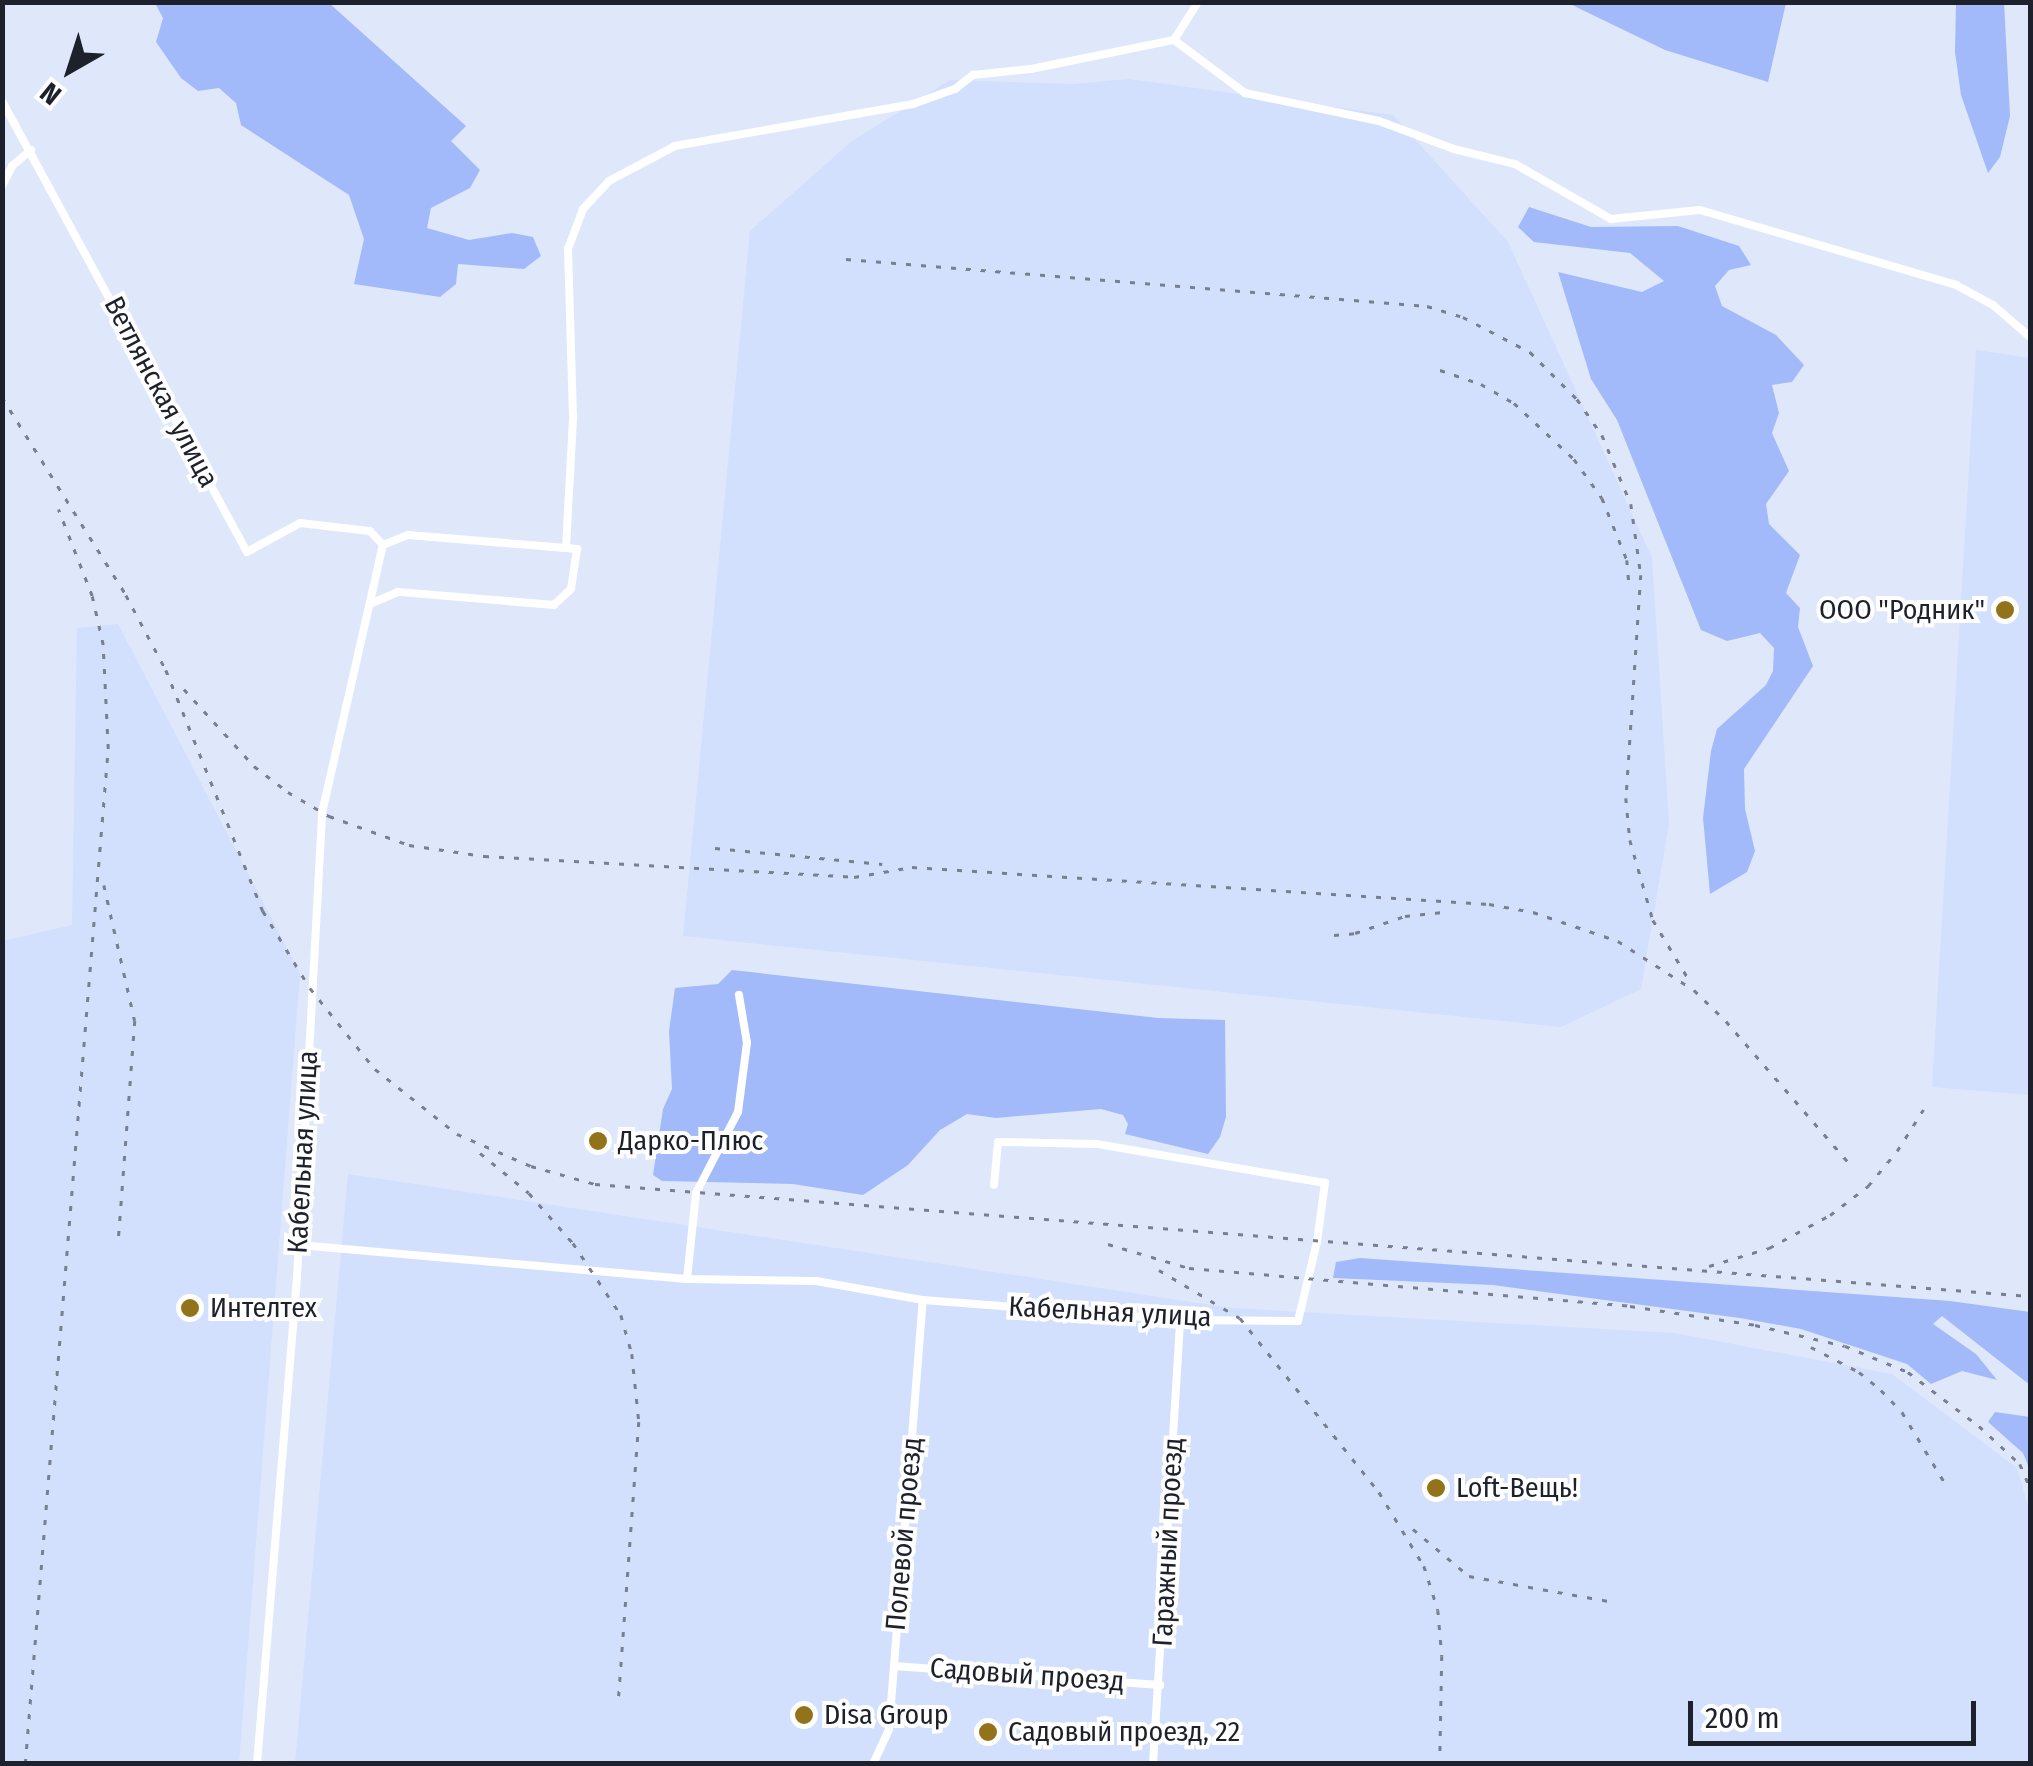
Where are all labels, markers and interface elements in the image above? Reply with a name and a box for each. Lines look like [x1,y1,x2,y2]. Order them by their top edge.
north arrow [20,20,120,120]
text: N [34,76,68,112]
street label: Ветлянская улица [97,291,225,493]
place label: ООО "Родник" [1819,593,1985,627]
marker: ООО "Родник" [1994,599,2016,621]
street label: Кабельная улица [281,1050,325,1254]
place label: Дарко-Плюс [618,1124,763,1158]
marker: Дарко-Плюс [587,1130,609,1152]
street label: Кабельная улица [1008,1290,1212,1334]
place label: Интелтех [210,1291,317,1325]
marker: Интелтех [179,1297,201,1319]
street label: Полевой проезд [879,1436,929,1632]
street label: Гаражный проезд [1146,1437,1190,1647]
place label: Loft-Вещь! [1456,1471,1578,1505]
marker: Loft-Вещь! [1425,1477,1447,1499]
street label: Садовый проезд [929,1651,1125,1699]
scale bar [1693,1681,1980,1743]
place label: Disa Group [824,1698,949,1732]
text: 200 m [1705,1700,1780,1736]
marker: Disa Group [793,1704,815,1726]
place label: Садовый проезд, 22 [1008,1715,1240,1749]
marker: Садовый проезд, 22 [977,1721,999,1743]

